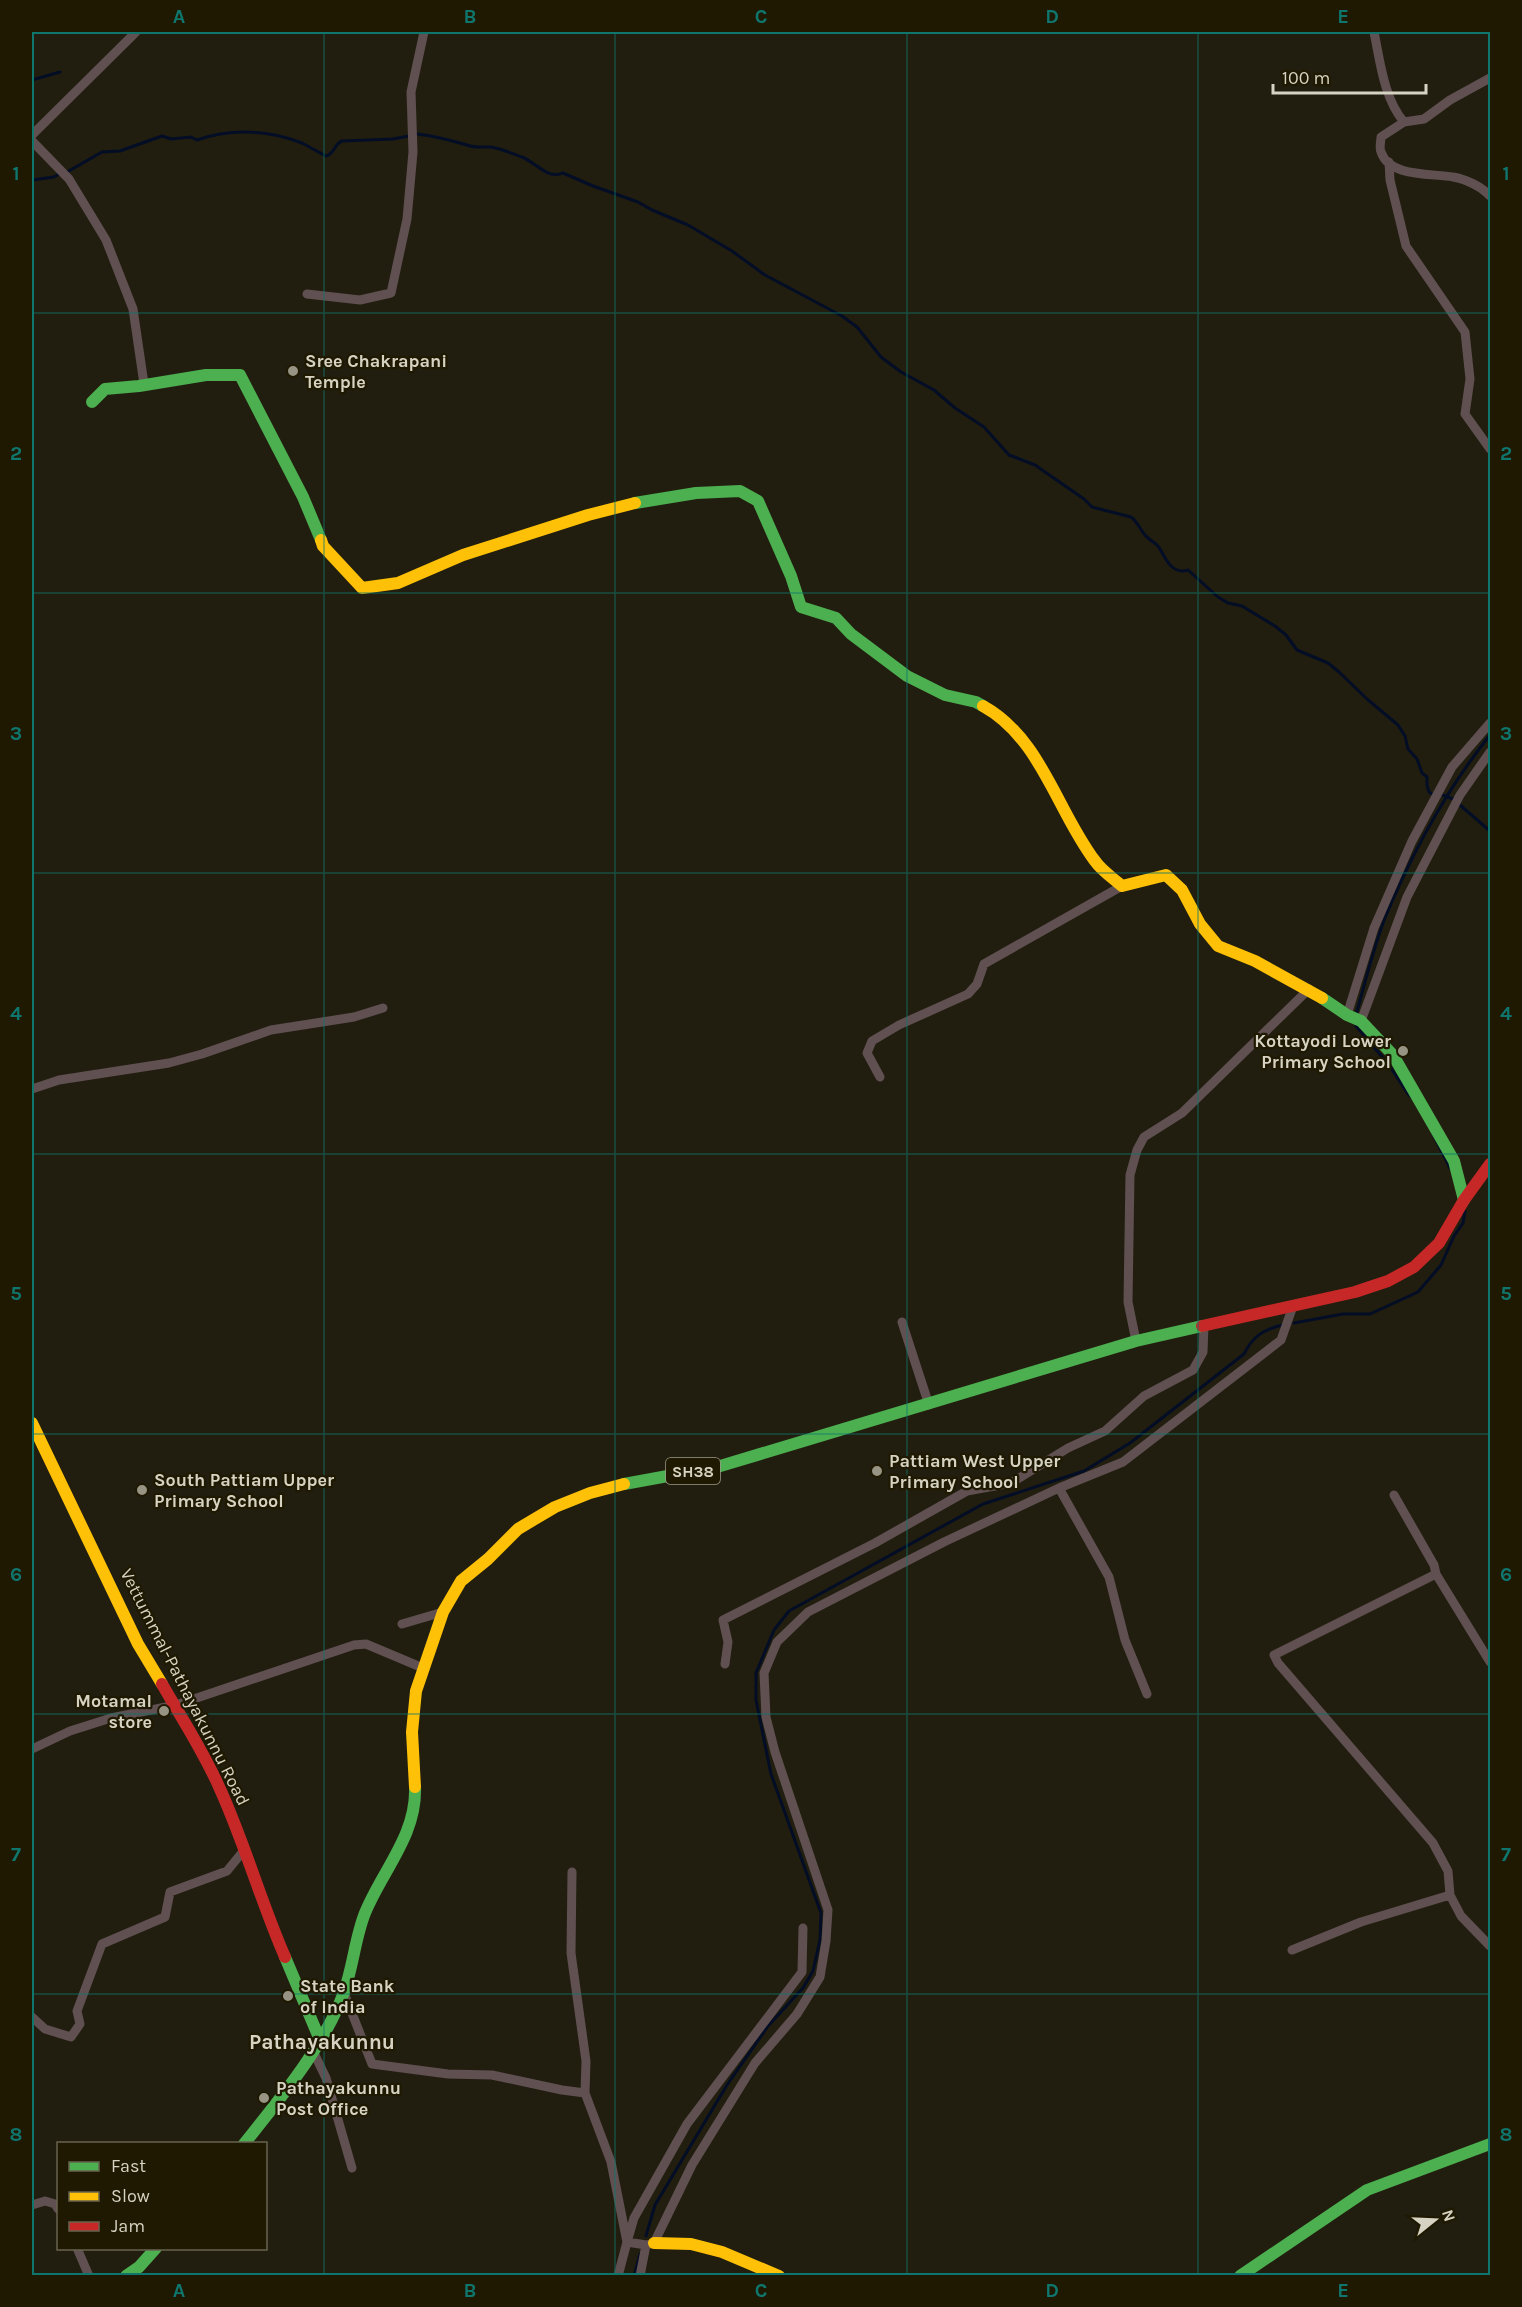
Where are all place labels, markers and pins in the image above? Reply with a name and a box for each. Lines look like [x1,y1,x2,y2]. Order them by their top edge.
place label: Sree Chakrapani Temple [305,350,447,393]
marker: Sree Chakrapani Temple [286,364,300,378]
place label: Kottayodi Lower Primary School [1254,1030,1391,1073]
marker: Kottayodi Lower Primary School [1396,1044,1410,1058]
place label: Pattiam West Upper Primary School [889,1450,1060,1493]
marker: Pattiam West Upper Primary School [870,1464,884,1478]
place label: South Pattiam Upper Primary School [154,1469,334,1512]
marker: South Pattiam Upper Primary School [135,1483,149,1497]
place label: Motamal store [75,1690,152,1733]
marker: Motamal store [157,1704,171,1718]
place label: State Bank of India [300,1975,395,2018]
marker: State Bank of India [281,1989,295,2003]
place label: Pathayakunnu Post Office [276,2077,401,2120]
marker: Pathayakunnu Post Office [257,2091,271,2105]

